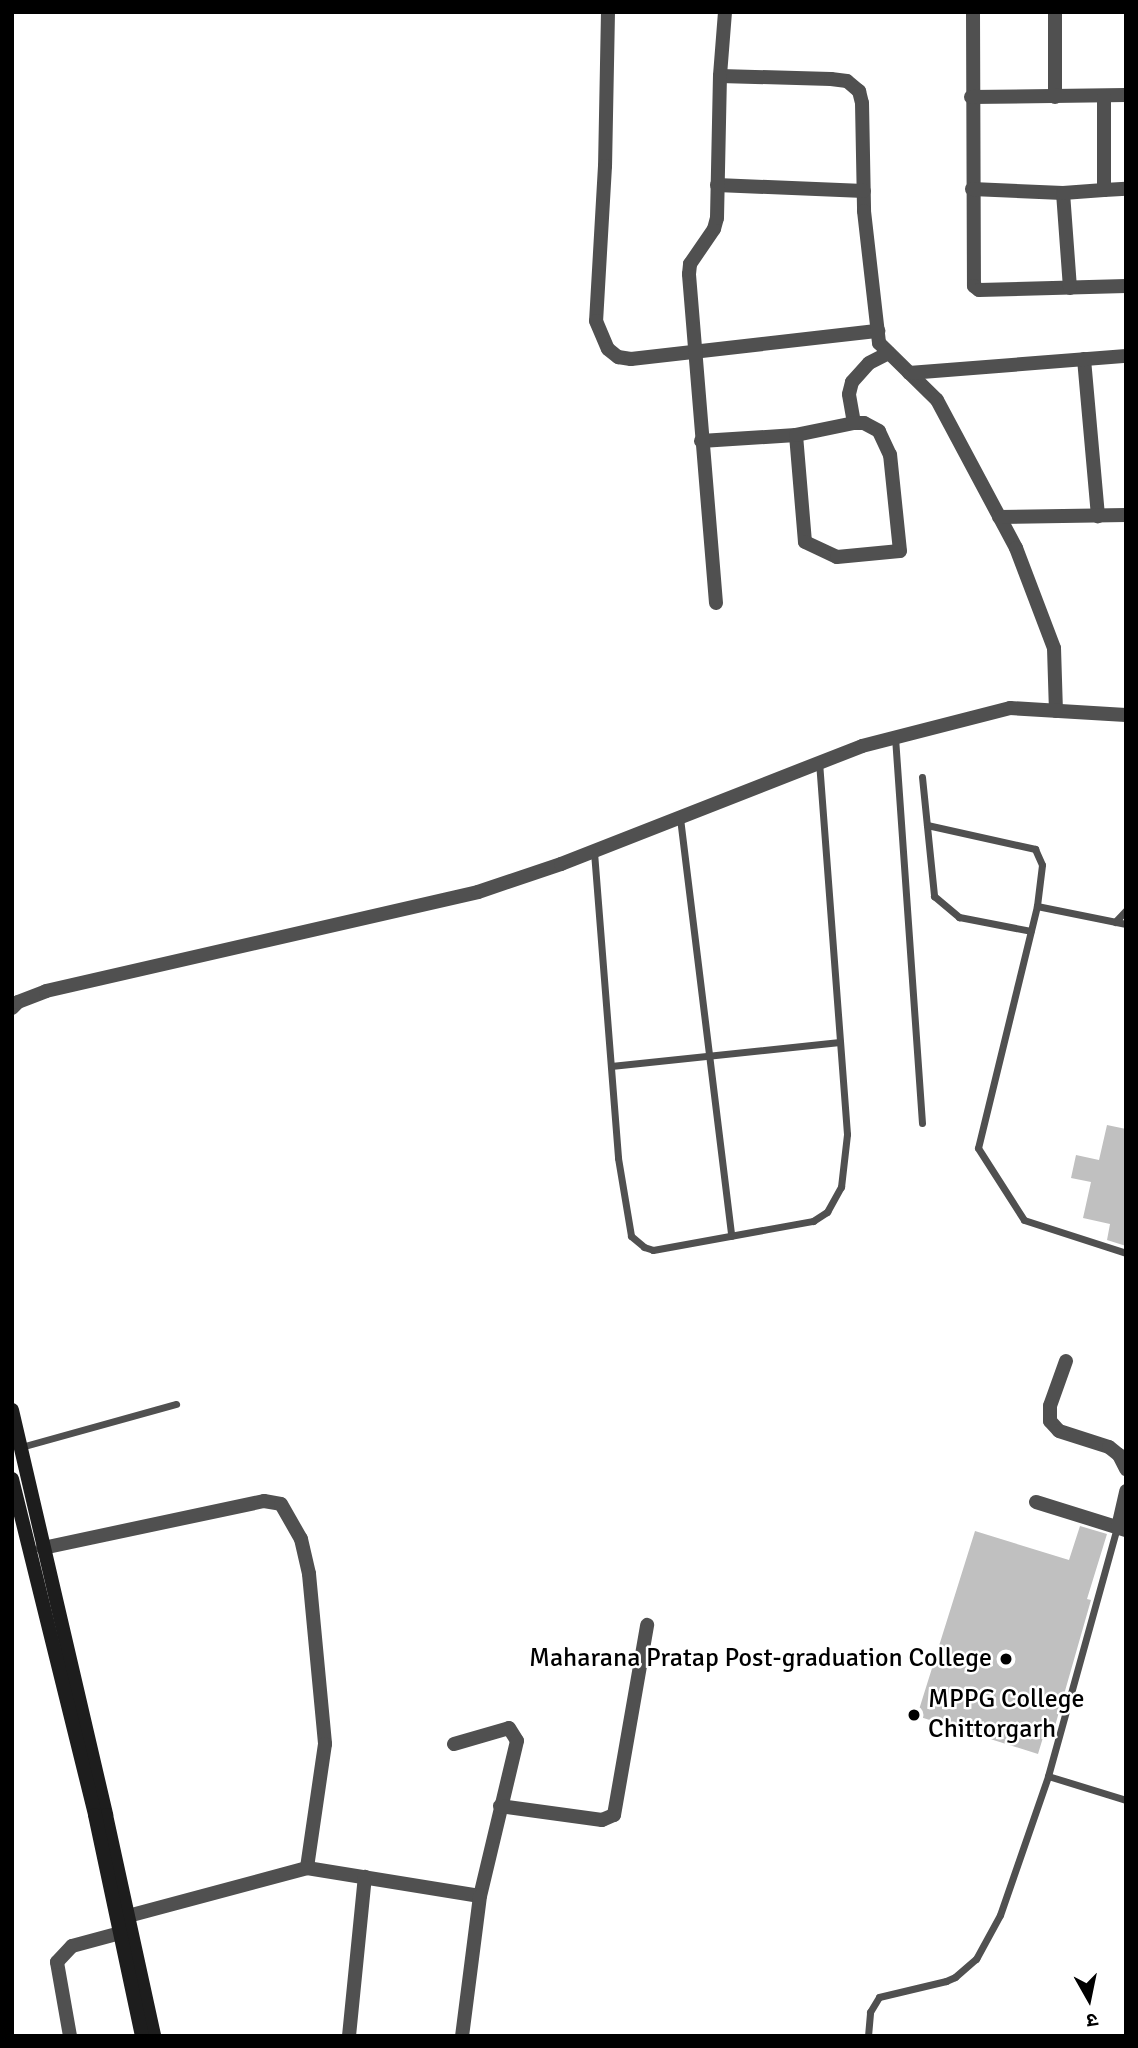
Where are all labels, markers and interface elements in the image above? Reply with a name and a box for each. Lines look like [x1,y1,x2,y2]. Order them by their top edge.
place label: Maharana Pratap Post-graduation College [529,1643,992,1675]
marker: Maharana Pratap Post-graduation College [998,1651,1014,1667]
place label: MPPG College Chittorgarh [928,1684,1084,1746]
marker: MPPG College Chittorgarh [906,1707,922,1723]
north arrow [1054,1964,1124,2034]
text: उ [1085,2007,1100,2032]

